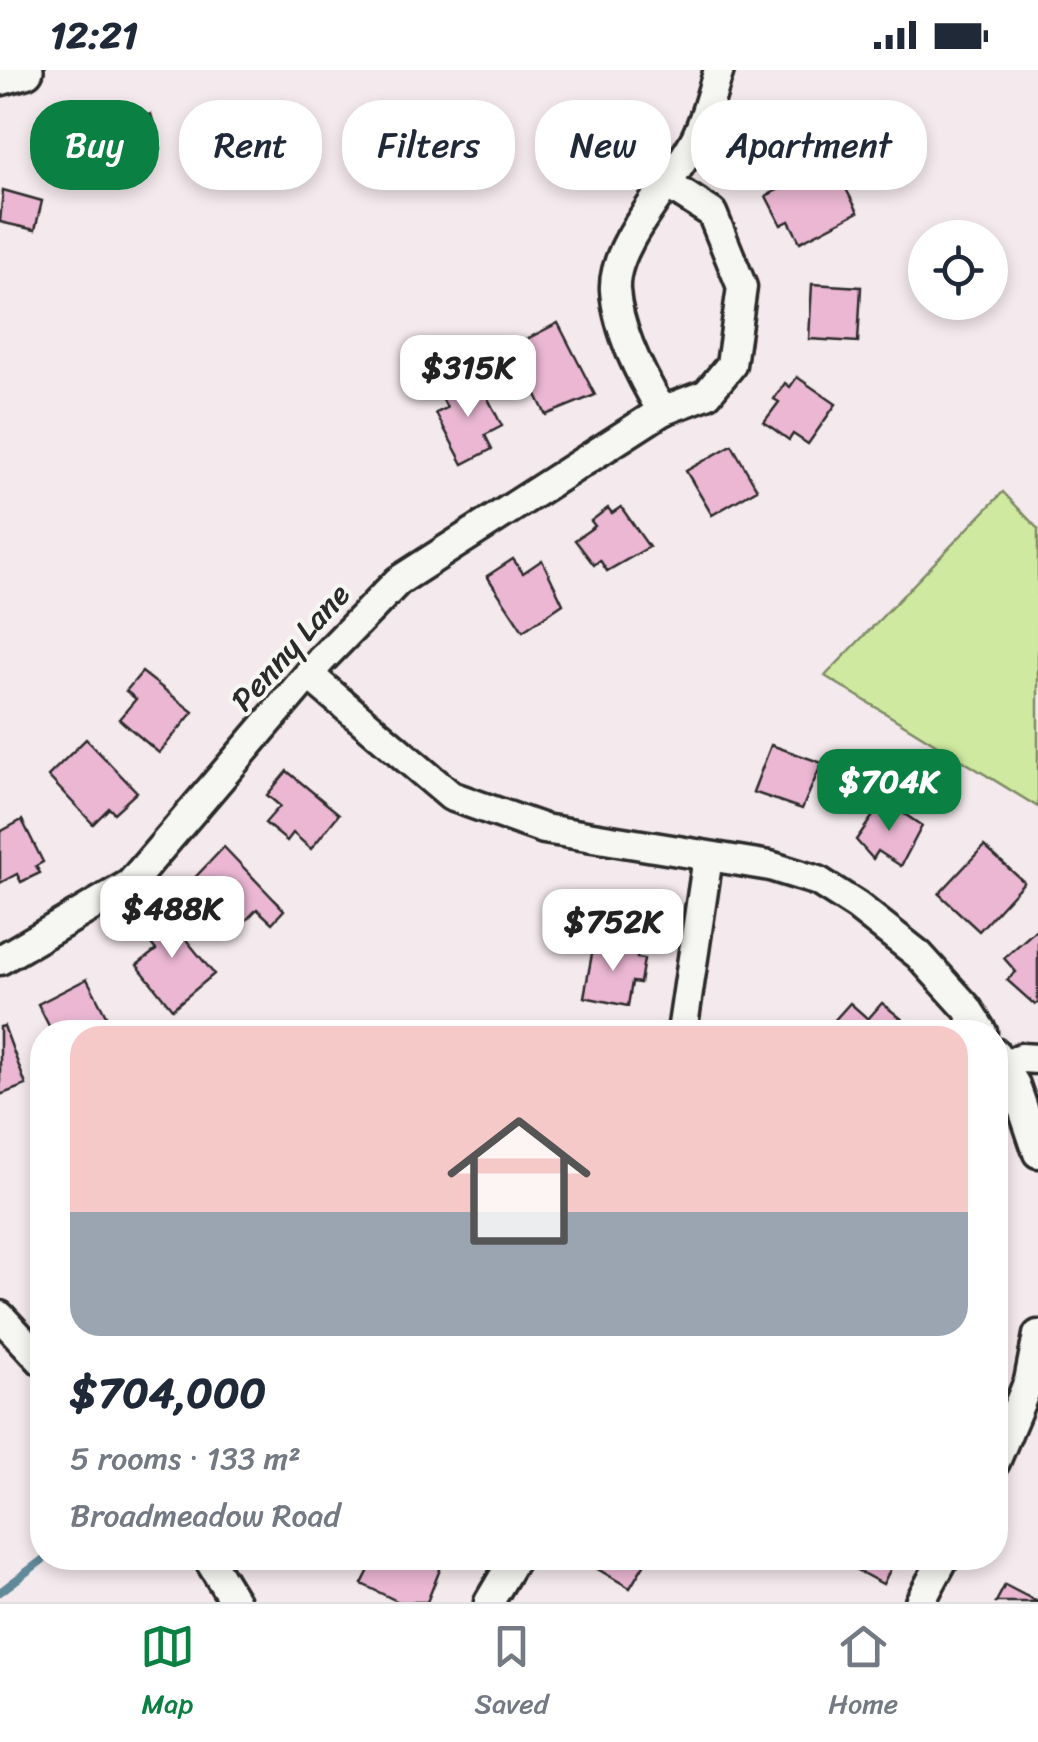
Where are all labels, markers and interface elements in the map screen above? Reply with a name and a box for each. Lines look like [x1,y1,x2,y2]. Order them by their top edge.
text: 12:21 [50,2,138,69]
chip: Buy [30,100,159,190]
chip: Rent [179,100,322,190]
chip: Filters [342,100,515,190]
chip: New [535,100,671,190]
chip: Apartment [691,100,927,190]
map controls [908,220,1008,320]
button: locate [908,220,1008,320]
pin: $315K [398,335,538,420]
text: $315K [422,339,514,396]
street label: Penny Lane [216,569,365,725]
pin: $704K [819,749,959,834]
text: $704K [839,753,939,810]
pin: $488K [102,876,242,961]
text: $488K [122,880,222,937]
pin: $752K [543,889,683,974]
text: $752K [564,893,662,950]
icon: home [429,1091,609,1271]
text: $704,000 [70,1356,266,1430]
text: 5 rooms · 133 m² [70,1430,301,1487]
text: Broadmeadow Road [70,1487,340,1544]
tab: Map [140,1619,195,1728]
tab: Saved [475,1619,548,1728]
tab: Home [828,1619,898,1728]

